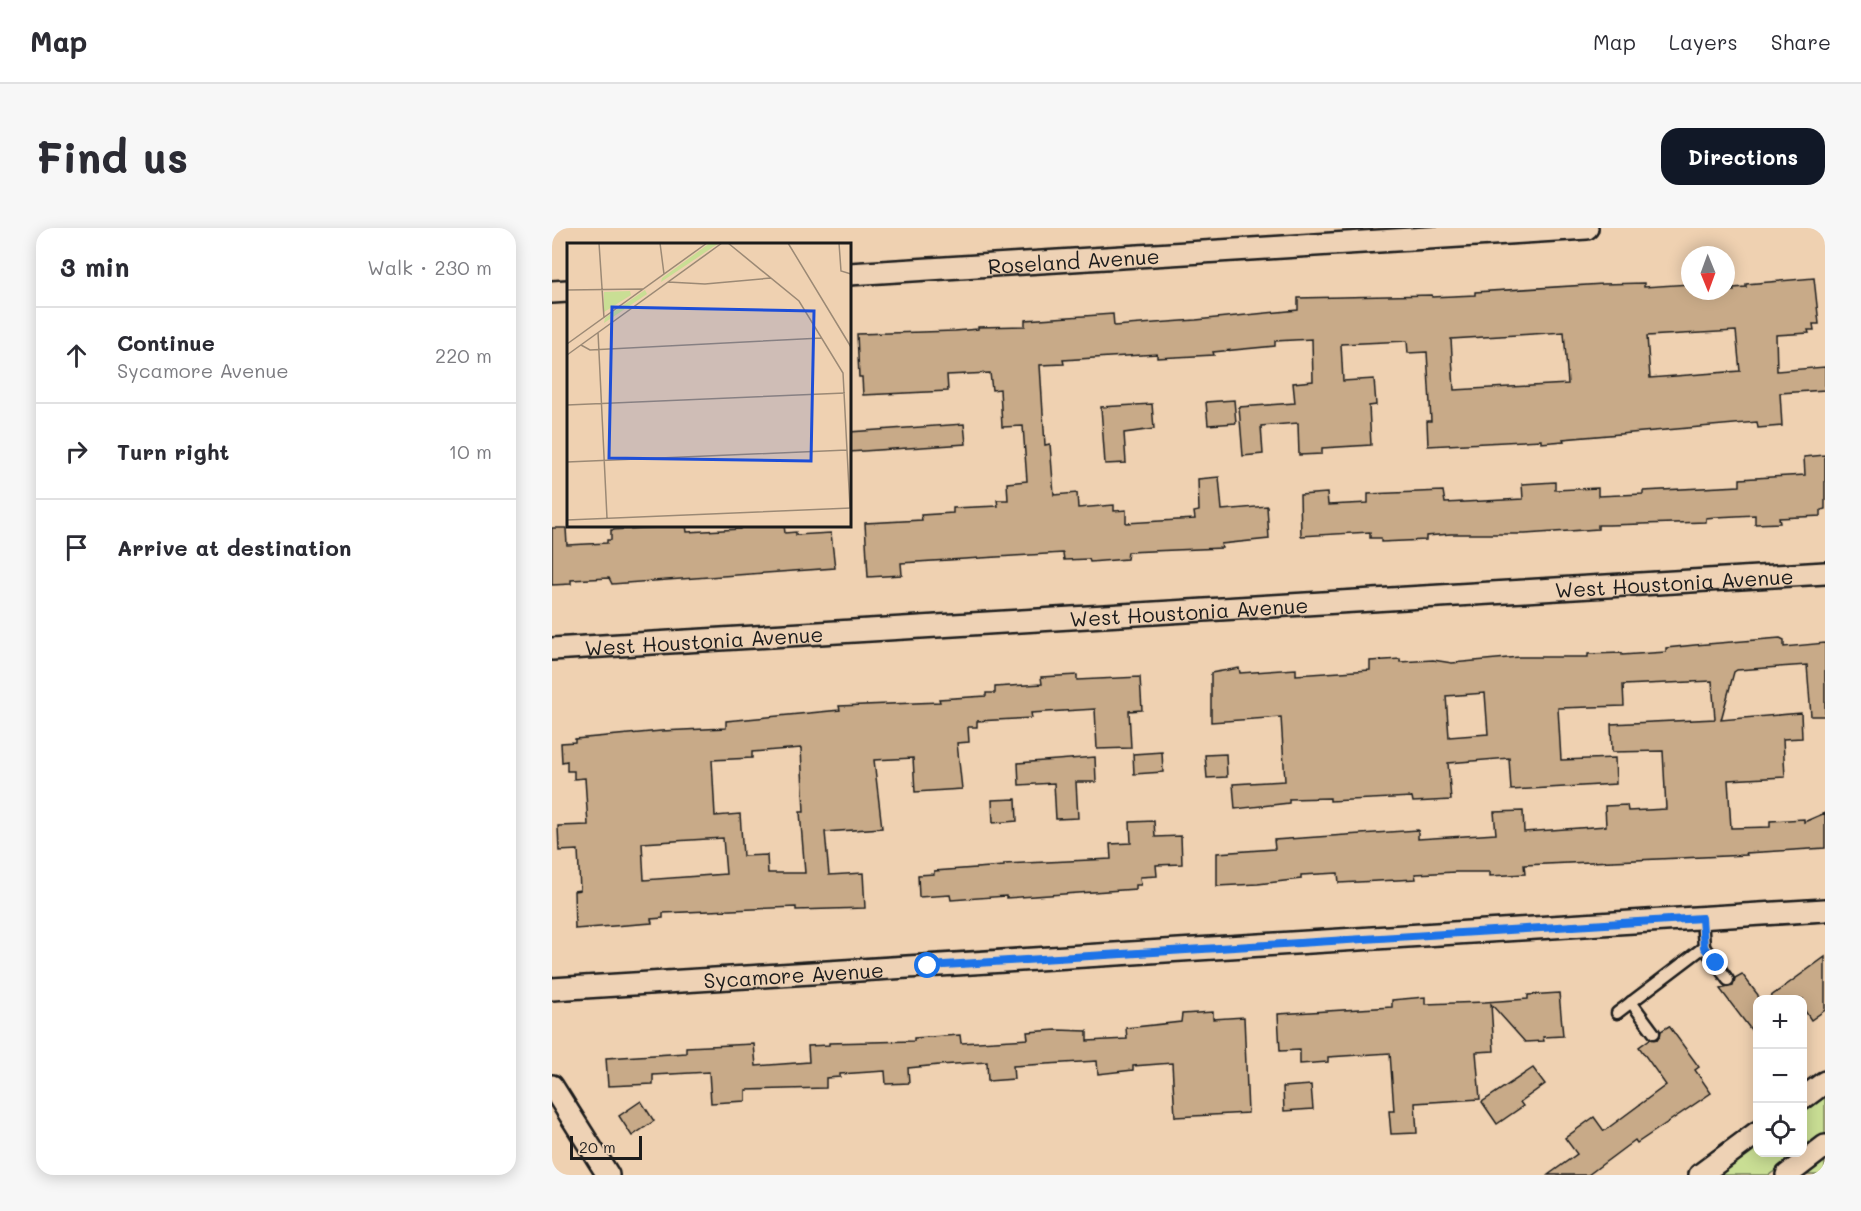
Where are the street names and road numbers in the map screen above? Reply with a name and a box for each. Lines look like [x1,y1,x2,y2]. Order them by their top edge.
street label: Roseland Avenue [987,241,1160,279]
street label: West Houstonia Avenue [1554,561,1794,603]
street label: West Houstonia Avenue [1069,590,1309,632]
street label: West Houstonia Avenue [584,619,824,661]
street label: Sycamore Avenue [703,955,884,993]

